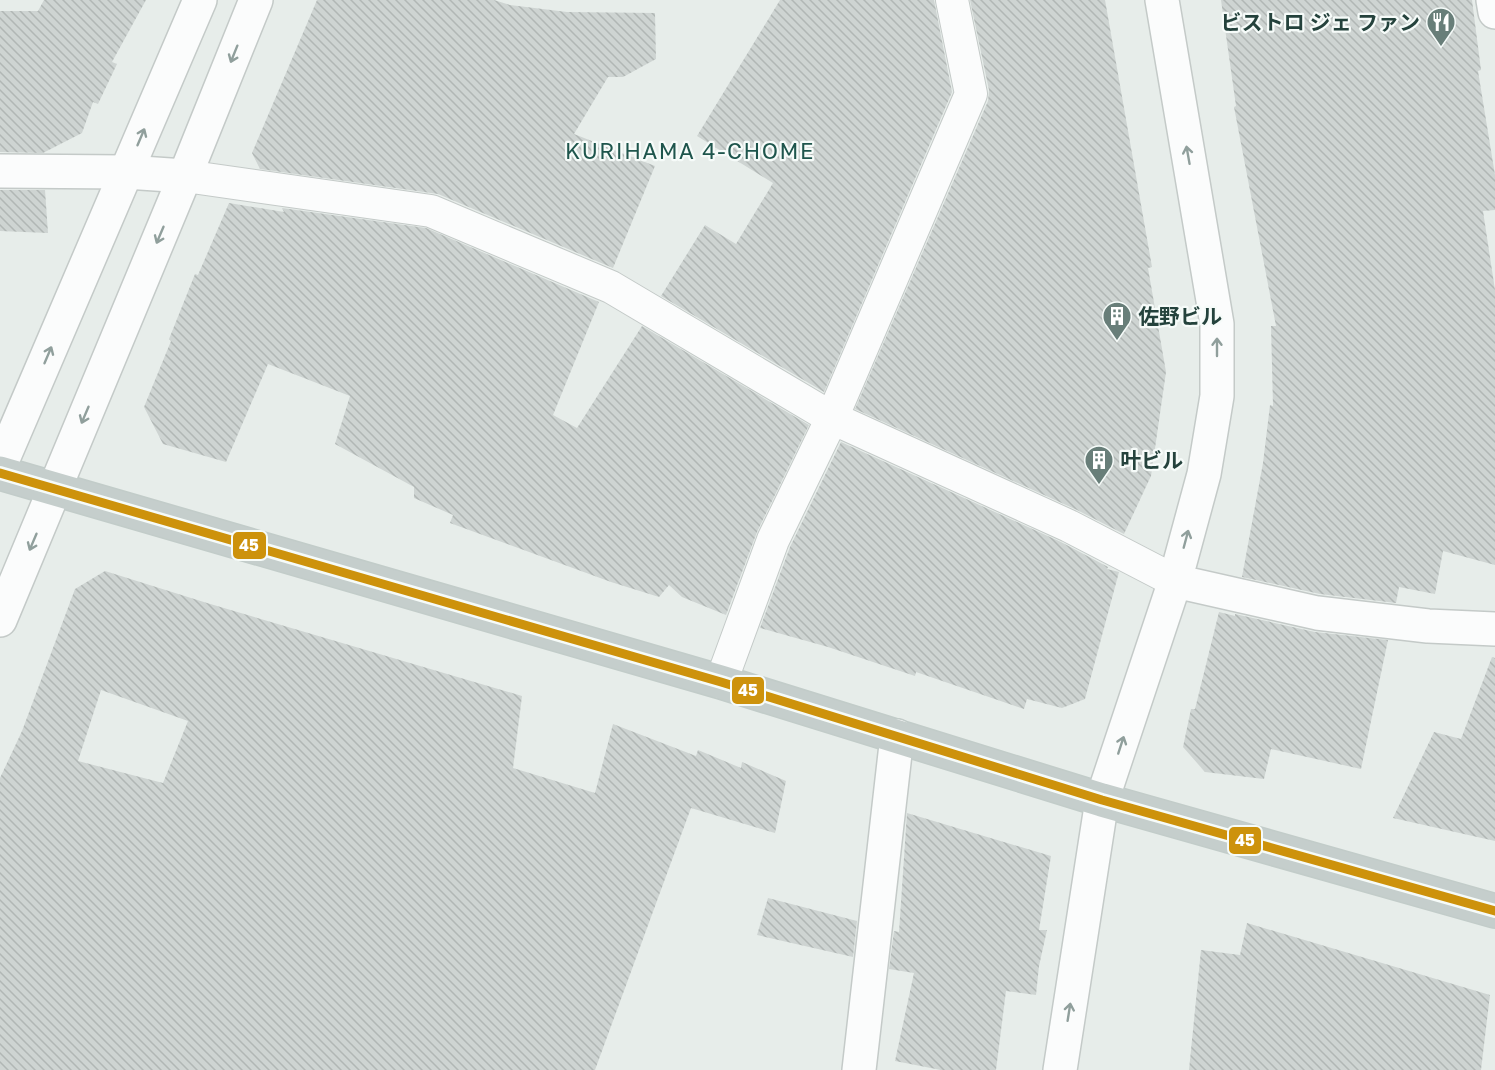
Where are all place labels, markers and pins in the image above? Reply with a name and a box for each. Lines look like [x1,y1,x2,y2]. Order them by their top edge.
restaurant icon: ビストロ ジェ ファン [1425,6,1457,48]
place label: ビストロ ジェ ファン [1221,9,1420,35]
building icon: 佐野ビル [1101,300,1133,342]
place label: 佐野ビル [1138,303,1222,329]
building icon: 叶ビル [1083,444,1115,486]
place label: 叶ビル [1120,447,1183,473]

